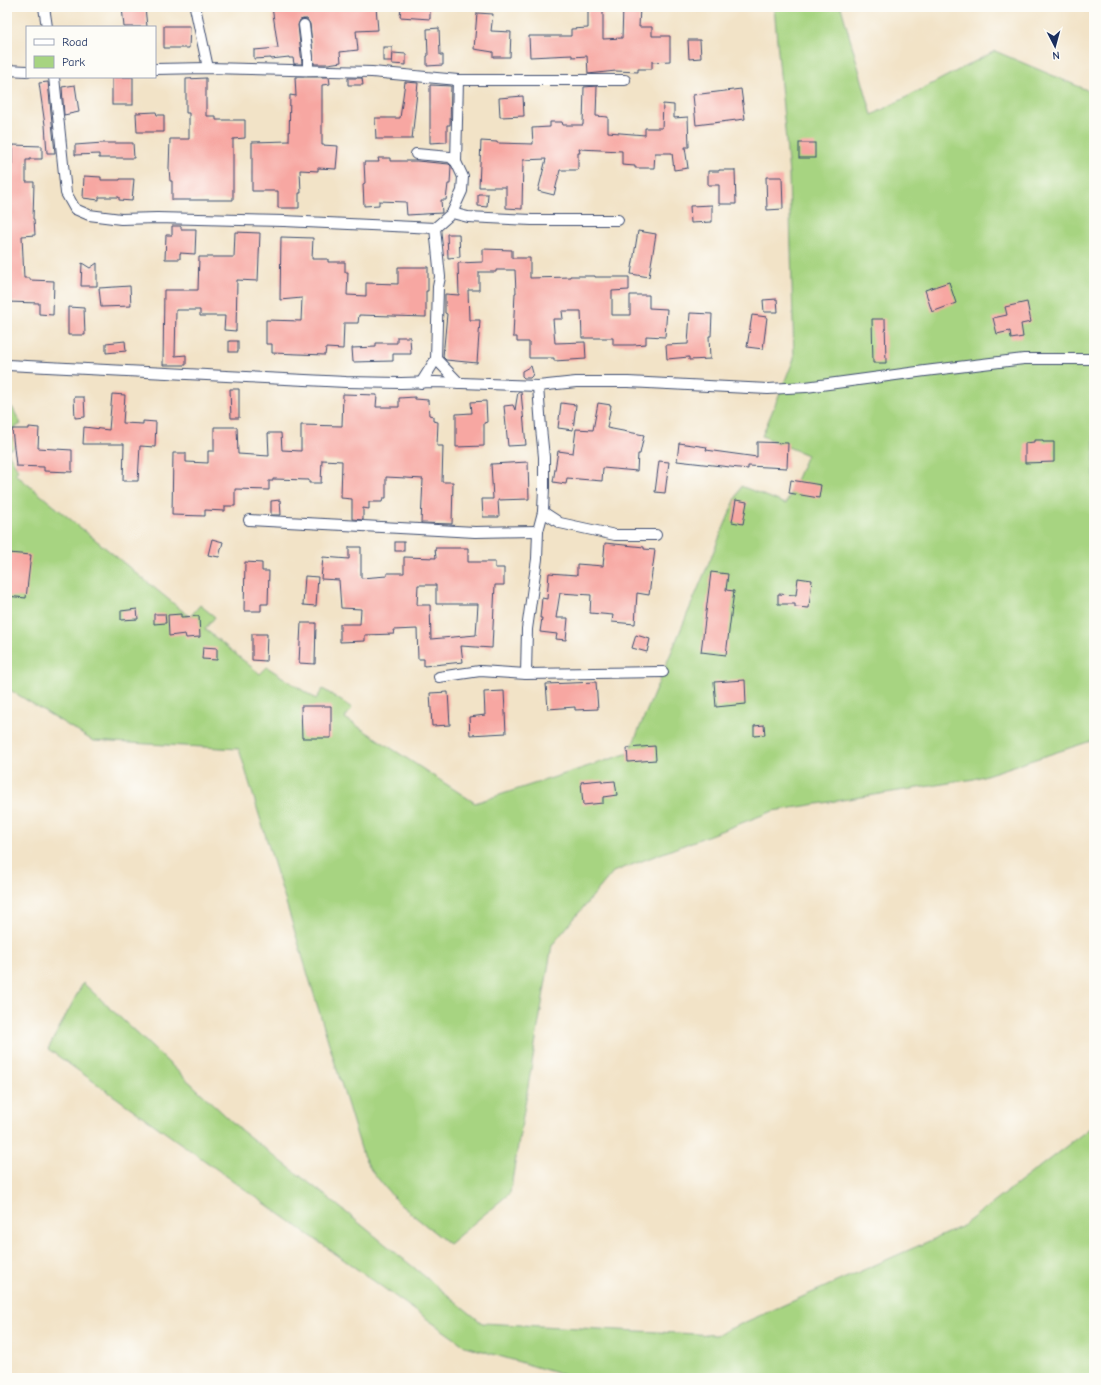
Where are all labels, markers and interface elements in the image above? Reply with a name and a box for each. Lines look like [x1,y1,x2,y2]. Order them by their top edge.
legend [26,26,156,78]
north arrow [1035,26,1075,66]
text: Road [62,35,88,49]
text: N [1052,49,1060,62]
text: Park [62,55,85,69]

